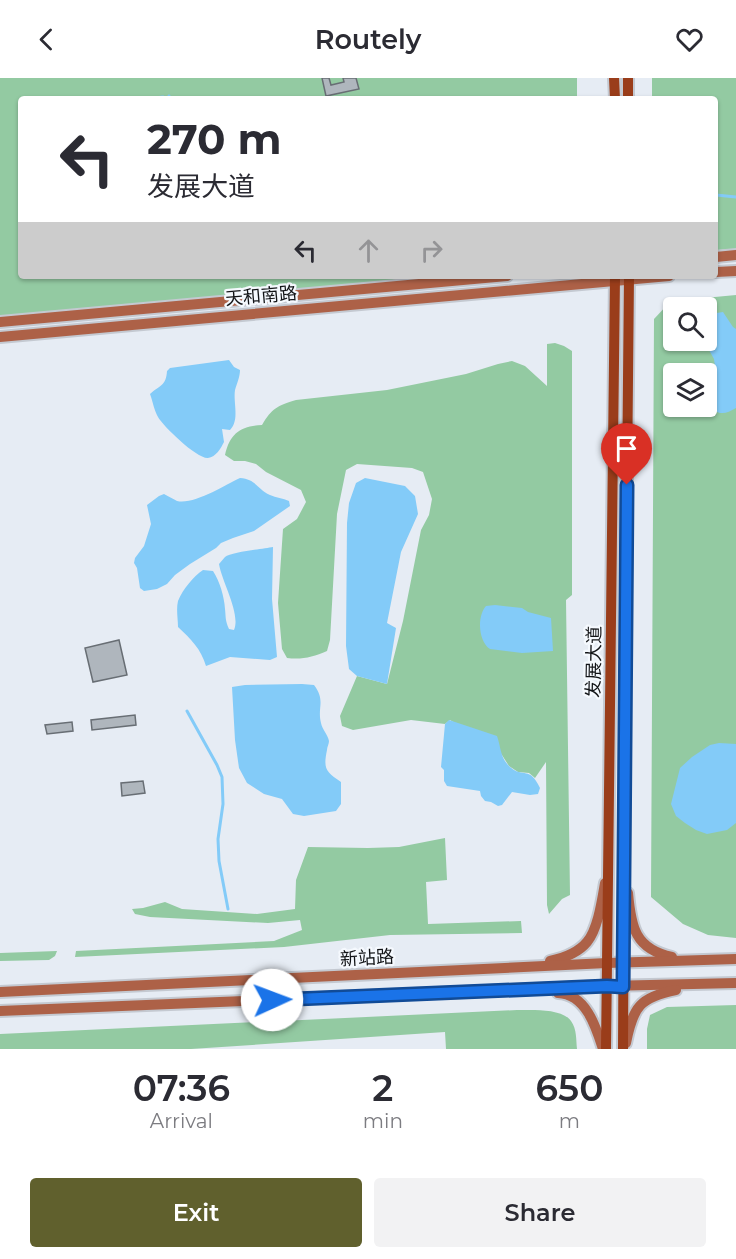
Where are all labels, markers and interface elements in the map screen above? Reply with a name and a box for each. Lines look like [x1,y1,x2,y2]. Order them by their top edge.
icon: back [30,23,63,56]
text: Routely [315,23,421,56]
icon: heart [673,23,706,56]
text: 270 m [147,113,281,165]
icon: left [48,120,126,198]
text: 发展大道 [147,170,255,203]
icon: left [289,234,322,267]
icon: ahead [352,234,385,267]
icon: right [415,234,448,267]
street label: 天和南路 [224,282,298,310]
map controls [663,297,717,417]
button: search [663,297,717,351]
button: layers [663,363,717,417]
pin [601,423,652,485]
icon: arrive [610,432,643,465]
street label: 发展大道 [582,626,606,698]
street label: 新站路 [339,946,395,970]
position arrow [240,968,304,1032]
text: 07:36 [133,1066,230,1110]
text: 2 [372,1066,393,1110]
text: 650 [536,1066,603,1110]
text: Arrival [150,1109,213,1133]
text: min [363,1109,403,1133]
text: m [559,1109,580,1133]
button: Exit [30,1178,362,1247]
button: Share [374,1178,706,1247]

